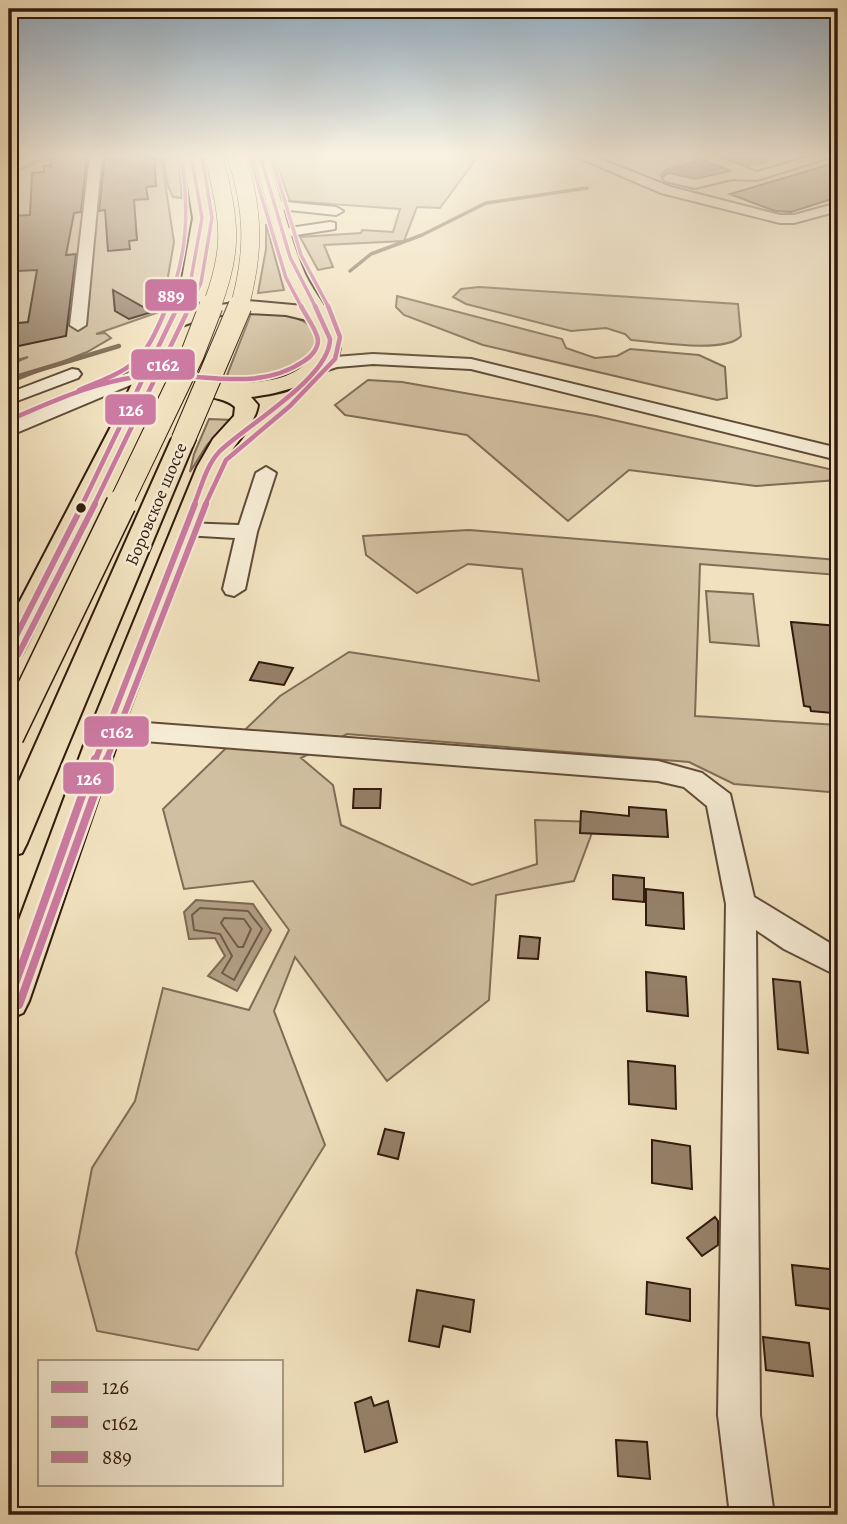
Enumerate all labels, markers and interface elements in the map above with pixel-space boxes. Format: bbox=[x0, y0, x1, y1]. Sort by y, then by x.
line badge: 889 bbox=[144, 278, 198, 312]
text: 889 bbox=[157, 283, 185, 309]
line badge: с162 bbox=[130, 348, 196, 381]
text: с162 bbox=[146, 352, 180, 378]
line badge: 126 bbox=[104, 393, 157, 426]
text: 126 bbox=[119, 397, 144, 423]
street label: Боровское шоссе bbox=[119, 439, 193, 569]
unlabelled marker bbox=[74, 501, 88, 515]
line badge: с162 bbox=[83, 715, 150, 748]
text: с162 bbox=[100, 719, 134, 745]
line badge: 126 bbox=[62, 761, 115, 795]
text: 126 bbox=[77, 766, 102, 792]
legend bbox=[38, 1360, 284, 1486]
text: 126 bbox=[102, 1373, 129, 1401]
text: с162 bbox=[102, 1409, 138, 1437]
text: 889 bbox=[102, 1443, 132, 1471]

